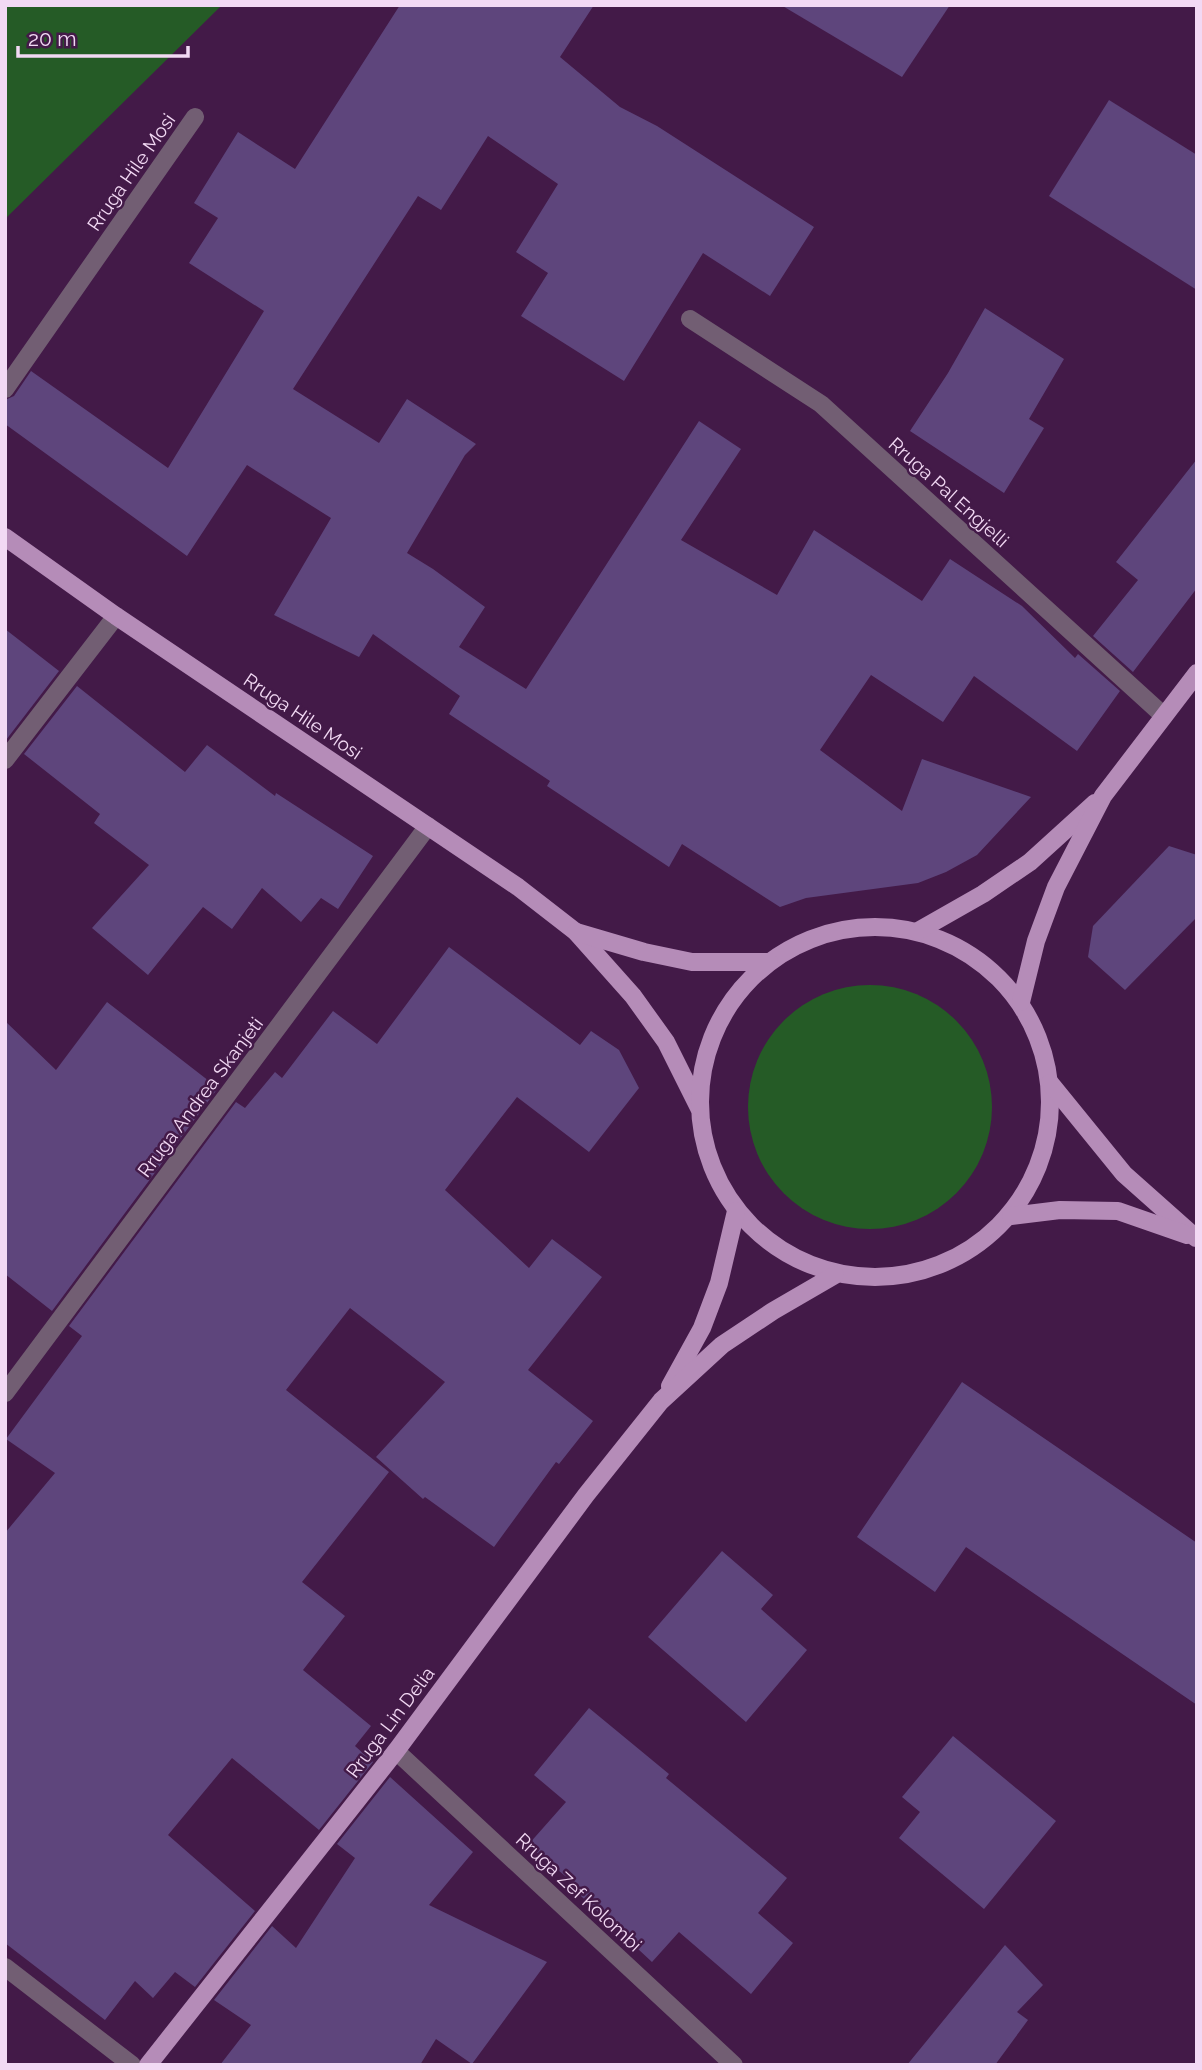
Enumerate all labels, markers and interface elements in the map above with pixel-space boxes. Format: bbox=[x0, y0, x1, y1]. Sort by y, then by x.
scale bar bbox=[18, 14, 187, 58]
text: 20 m bbox=[28, 26, 76, 51]
street label: Rruga Hile Mosi bbox=[83, 109, 179, 235]
street label: Rruga Pal Engjelli bbox=[885, 433, 1013, 551]
street label: Rruga Hile Mosi bbox=[240, 668, 366, 764]
street label: Rruga Andrea Skanjeti bbox=[133, 1013, 267, 1181]
street label: Rruga Lin Delia bbox=[341, 1662, 439, 1782]
street label: Rruga Zef Kolombi bbox=[512, 1828, 646, 1956]

